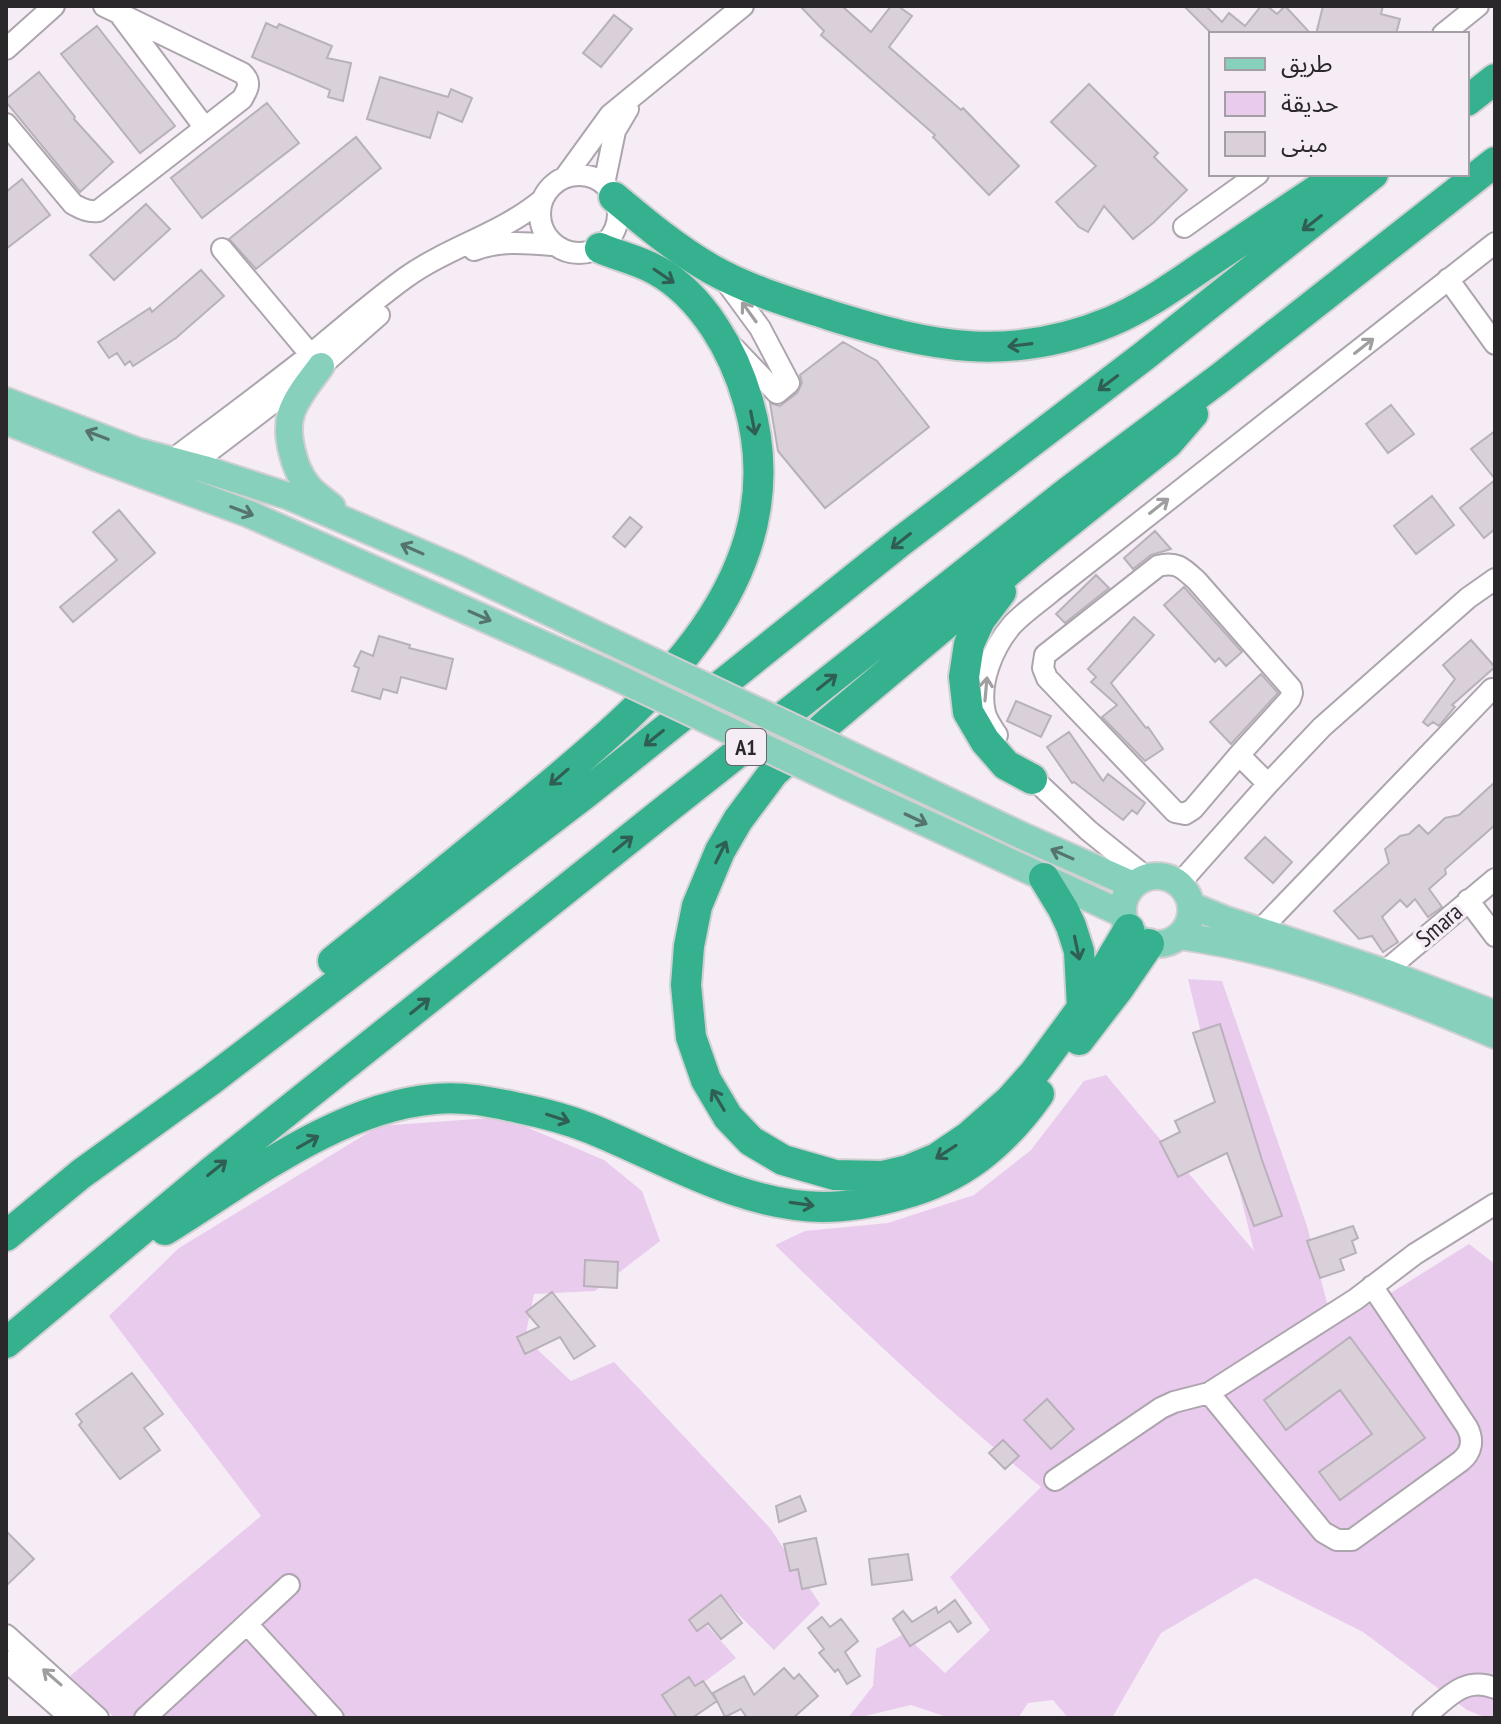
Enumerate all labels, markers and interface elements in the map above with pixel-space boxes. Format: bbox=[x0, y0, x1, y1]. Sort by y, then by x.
legend bbox=[1209, 32, 1469, 176]
text: طريق bbox=[1281, 48, 1333, 79]
text: حديقة bbox=[1281, 88, 1339, 119]
text: مبنى bbox=[1281, 128, 1328, 159]
one-way arrow bbox=[1302, 214, 1323, 231]
one-way arrow bbox=[652, 268, 674, 284]
one-way arrow bbox=[740, 302, 757, 324]
one-way arrow bbox=[1353, 337, 1374, 355]
one-way arrow bbox=[1008, 338, 1033, 353]
one-way arrow bbox=[1098, 375, 1119, 392]
one-way arrow bbox=[746, 409, 761, 435]
one-way arrow bbox=[85, 427, 110, 441]
one-way arrow bbox=[1148, 497, 1169, 515]
one-way arrow bbox=[229, 505, 254, 519]
one-way arrow bbox=[891, 533, 912, 550]
one-way arrow bbox=[400, 540, 425, 555]
one-way arrow bbox=[467, 609, 491, 624]
one-way arrow bbox=[816, 674, 837, 691]
one-way arrow bbox=[978, 676, 993, 703]
road number: A1 bbox=[726, 729, 766, 765]
one-way arrow bbox=[644, 730, 665, 747]
one-way arrow bbox=[549, 768, 569, 786]
one-way arrow bbox=[904, 812, 928, 827]
one-way arrow bbox=[612, 835, 633, 852]
one-way arrow bbox=[713, 840, 729, 864]
one-way arrow bbox=[1050, 845, 1074, 860]
street label: Smara bbox=[1409, 896, 1469, 954]
one-way arrow bbox=[1070, 935, 1085, 960]
one-way arrow bbox=[409, 997, 430, 1015]
one-way arrow bbox=[709, 1089, 725, 1112]
one-way arrow bbox=[545, 1111, 570, 1126]
one-way arrow bbox=[296, 1134, 319, 1150]
one-way arrow bbox=[935, 1143, 957, 1160]
one-way arrow bbox=[206, 1159, 227, 1177]
one-way arrow bbox=[788, 1197, 814, 1212]
one-way arrow bbox=[42, 1668, 62, 1686]

